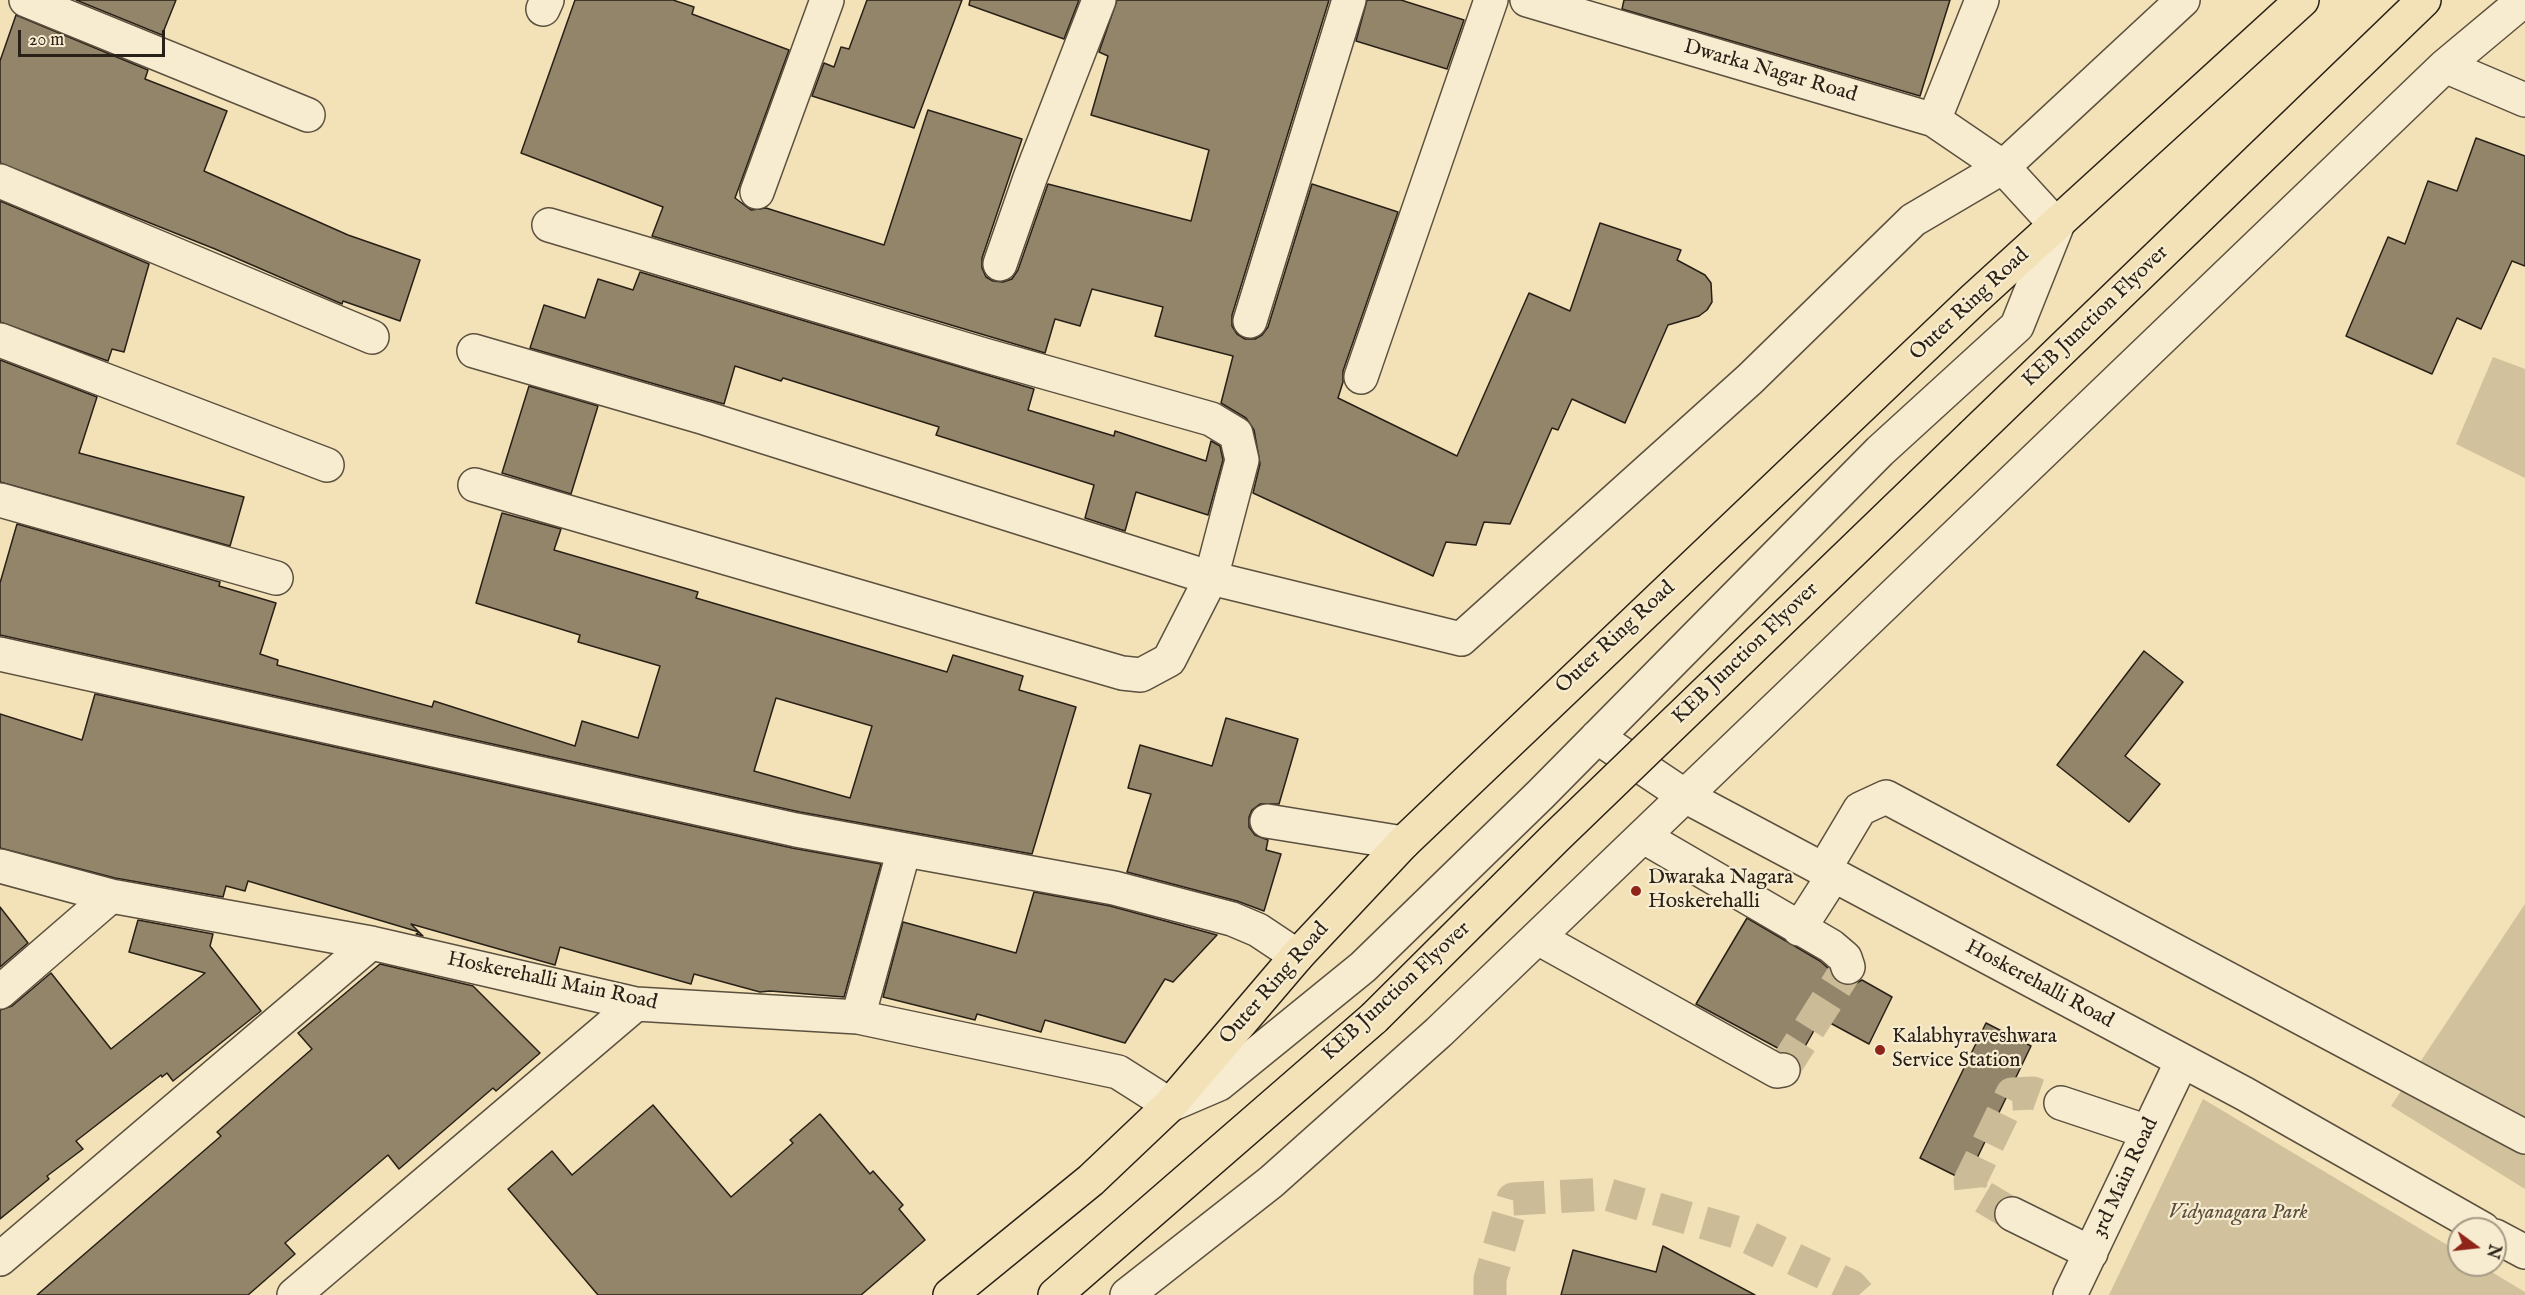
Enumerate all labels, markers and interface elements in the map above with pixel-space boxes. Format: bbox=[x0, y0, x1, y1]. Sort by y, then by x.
scale bar bbox=[21, 18, 168, 56]
text: 20 m bbox=[29, 29, 64, 52]
street label: Dwarka Nagar Road bbox=[1680, 35, 1860, 109]
street label: KEB Junction Flyover bbox=[2018, 241, 2174, 393]
street label: Outer Ring Road bbox=[1905, 243, 2035, 367]
street label: Outer Ring Road bbox=[1551, 576, 1681, 700]
street label: KEB Junction Flyover bbox=[1668, 578, 1824, 730]
place label: Dwaraka Nagara Hoskerehalli bbox=[1648, 866, 1793, 916]
marker: Dwaraka Nagara Hoskerehalli bbox=[1629, 884, 1643, 898]
street label: KEB Junction Flyover bbox=[1318, 917, 1476, 1067]
street label: Outer Ring Road bbox=[1215, 918, 1335, 1050]
street label: Hoskerehalli Road bbox=[1961, 935, 2117, 1035]
street label: Hoskerehalli Main Road bbox=[445, 947, 659, 1017]
place label: Kalabhyraveshwara Service Station bbox=[1892, 1025, 2057, 1075]
marker: Kalabhyraveshwara Service Station bbox=[1873, 1043, 1887, 1057]
street label: 3rd Main Road bbox=[2087, 1114, 2165, 1242]
park label: Vidyanagara Park bbox=[2168, 1201, 2308, 1227]
north arrow bbox=[2447, 1217, 2507, 1277]
text: N bbox=[2481, 1242, 2504, 1260]

